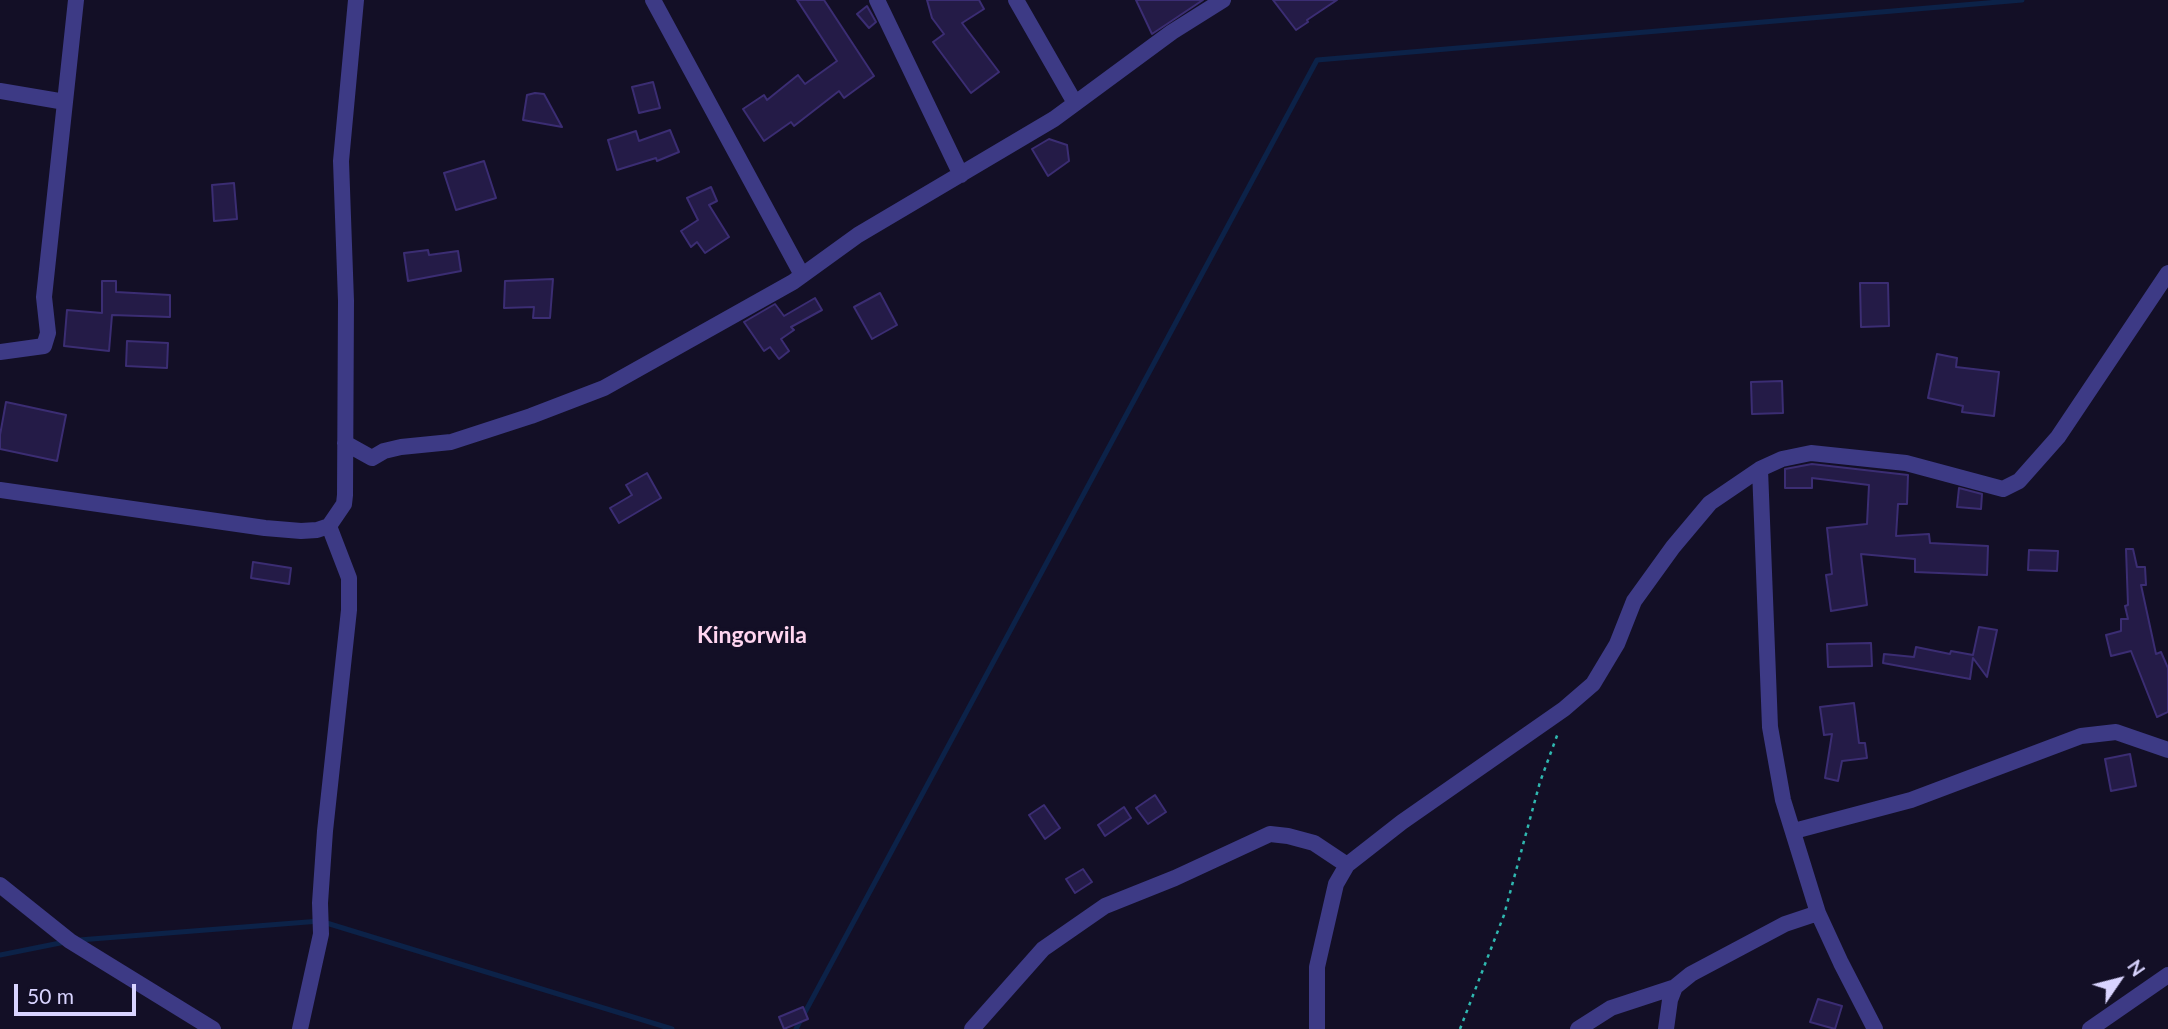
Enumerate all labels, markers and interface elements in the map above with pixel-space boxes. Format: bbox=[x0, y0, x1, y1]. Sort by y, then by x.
district label: Kingorwila bbox=[697, 622, 807, 650]
north arrow bbox=[2084, 945, 2154, 1015]
text: N bbox=[2123, 955, 2150, 980]
scale bar bbox=[18, 970, 140, 1014]
text: 50 m bbox=[27, 983, 74, 1008]

